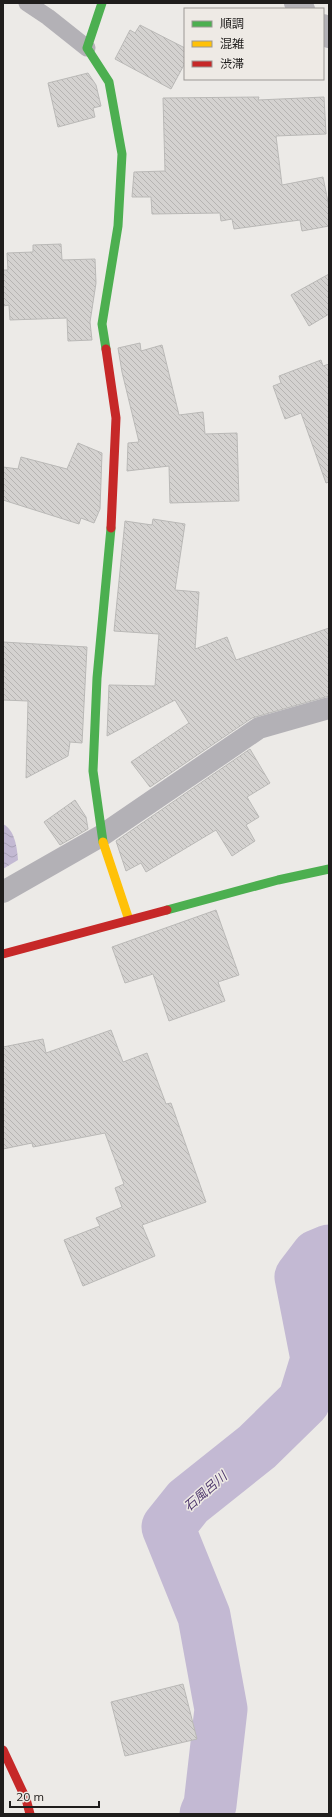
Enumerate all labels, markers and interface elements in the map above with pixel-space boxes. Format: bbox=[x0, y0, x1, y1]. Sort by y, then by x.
legend bbox=[184, 8, 324, 80]
text: 順調 bbox=[220, 16, 244, 31]
text: 混雑 bbox=[220, 36, 244, 51]
text: 渋滞 bbox=[220, 56, 244, 71]
water label: 石風呂川 bbox=[180, 1467, 231, 1514]
scale bar bbox=[10, 1783, 99, 1809]
text: 20 m bbox=[16, 1789, 44, 1804]

